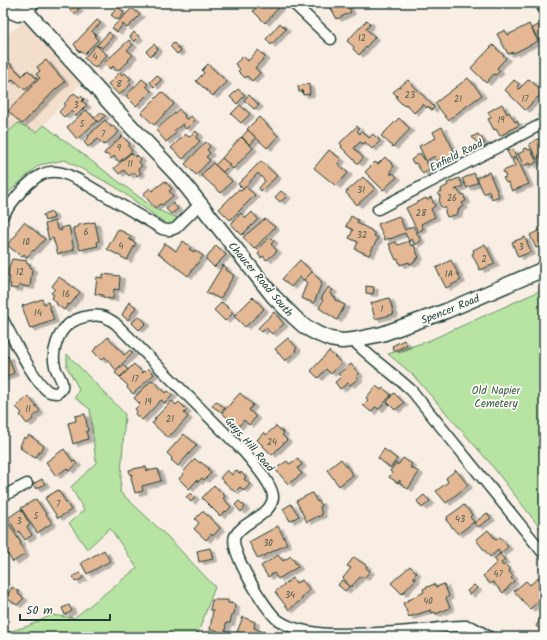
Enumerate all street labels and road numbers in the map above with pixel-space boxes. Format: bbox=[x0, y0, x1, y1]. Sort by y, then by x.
street label: Enfield Road bbox=[427, 135, 487, 177]
street label: Chaucer Road South bbox=[223, 238, 297, 321]
street label: Spencer Road bbox=[418, 290, 483, 330]
street label: Guys Hill Road bbox=[220, 413, 279, 477]

